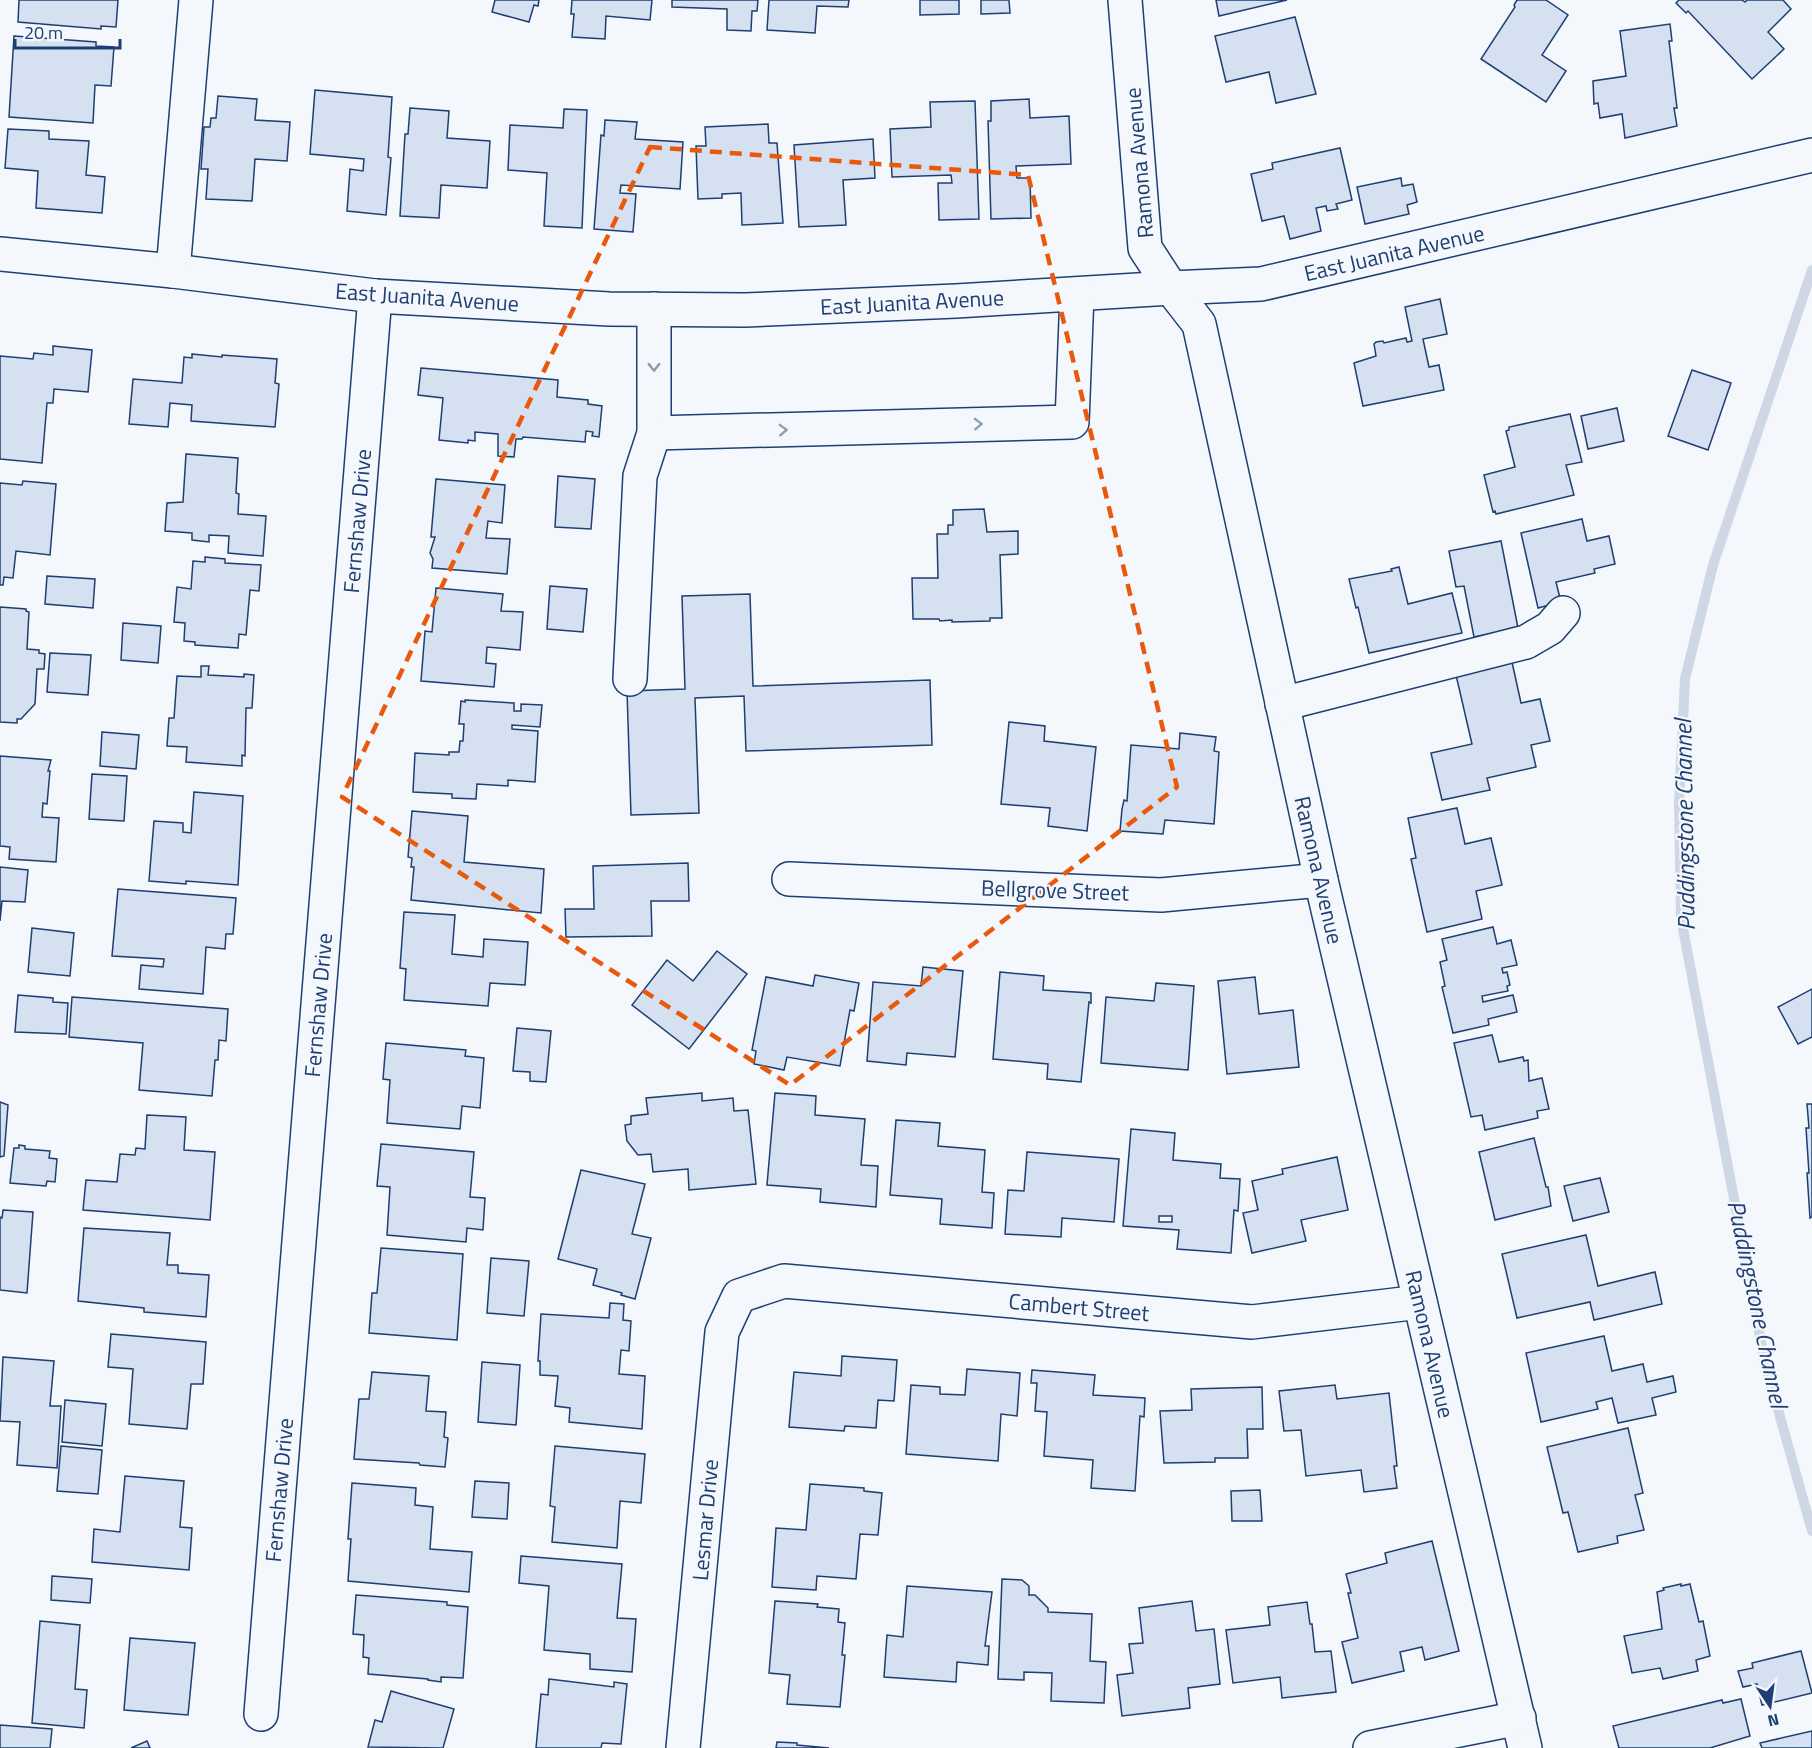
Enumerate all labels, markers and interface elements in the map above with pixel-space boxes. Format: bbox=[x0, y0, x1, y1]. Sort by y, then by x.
scale bar bbox=[15, 12, 120, 50]
text: 20 m bbox=[24, 19, 63, 46]
street label: Ramona Avenue bbox=[1115, 86, 1163, 240]
street label: East Juanita Avenue bbox=[1300, 216, 1488, 290]
street label: East Juanita Avenue bbox=[334, 274, 520, 320]
street label: East Juanita Avenue bbox=[819, 280, 1005, 324]
one-way arrow bbox=[648, 363, 660, 372]
one-way arrow bbox=[974, 418, 983, 431]
one-way arrow bbox=[779, 423, 788, 436]
street label: Fernshaw Drive bbox=[334, 448, 380, 594]
water label: Puddingstone Channel bbox=[1664, 716, 1704, 931]
street label: Ramona Avenue bbox=[1285, 793, 1353, 947]
street label: Bellgrove Street bbox=[980, 870, 1130, 910]
street label: Fernshaw Drive bbox=[295, 932, 341, 1078]
water label: Puddingstone Channel bbox=[1718, 1197, 1798, 1414]
street label: Ramona Avenue bbox=[1396, 1267, 1464, 1421]
street label: Cambert Street bbox=[1007, 1284, 1151, 1330]
street label: Fernshaw Drive bbox=[256, 1417, 302, 1563]
street label: Lesmar Drive bbox=[683, 1458, 727, 1582]
north arrow bbox=[1740, 1676, 1800, 1736]
text: N bbox=[1765, 1708, 1781, 1734]

